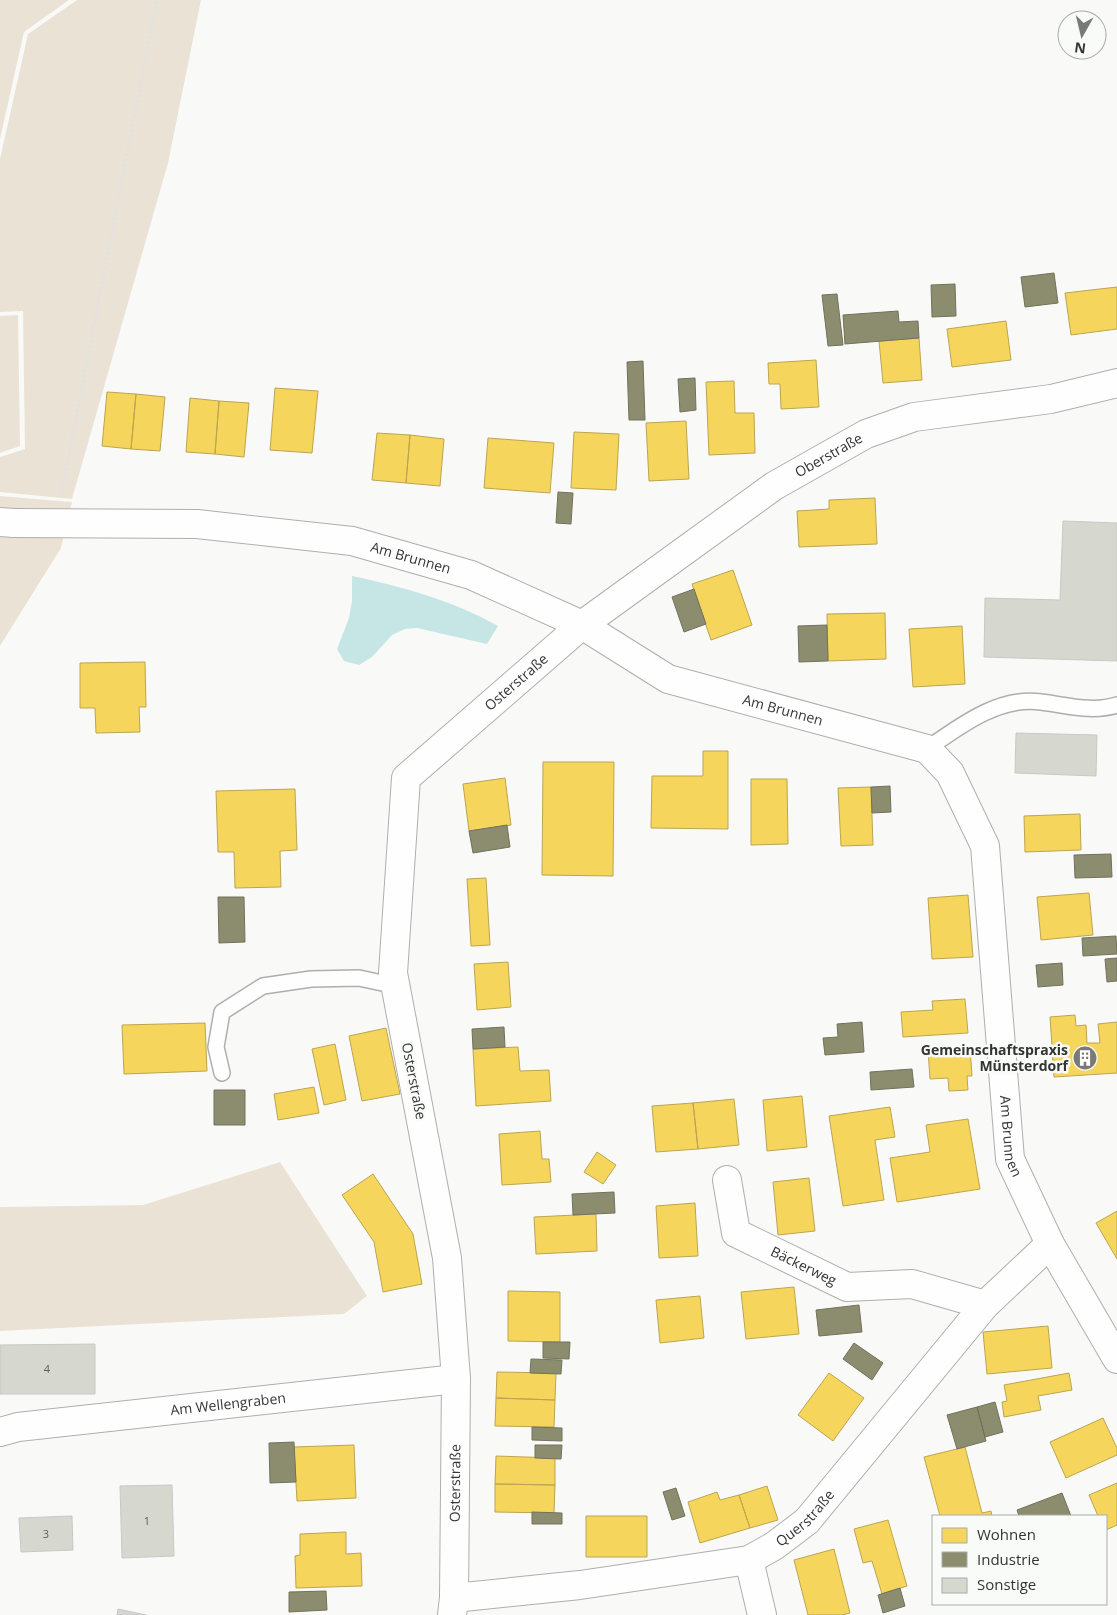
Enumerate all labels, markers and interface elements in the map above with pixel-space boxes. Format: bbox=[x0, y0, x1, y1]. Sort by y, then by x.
north arrow bbox=[1057, 10, 1107, 60]
text: N bbox=[1073, 38, 1087, 59]
street label: Oberstraße bbox=[791, 428, 866, 481]
street label: Am Brunnen bbox=[369, 537, 453, 578]
street label: Osterstraße bbox=[480, 649, 552, 715]
street label: Am Brunnen bbox=[741, 690, 825, 730]
place label: Gemeinschaftspraxis Münsterdorf bbox=[921, 1040, 1070, 1075]
street label: Osterstraße bbox=[398, 1041, 431, 1121]
building icon: Gemeinschaftspraxis Münsterdorf bbox=[1072, 1045, 1098, 1071]
street label: Am Brunnen bbox=[996, 1095, 1027, 1180]
street label: Bäckerweg bbox=[768, 1241, 840, 1290]
house number: 4 bbox=[44, 1361, 51, 1376]
street label: Am Wellengraben bbox=[169, 1388, 287, 1419]
street label: Osterstraße bbox=[445, 1444, 464, 1522]
street label: Querstraße bbox=[771, 1485, 838, 1551]
house number: 1 bbox=[144, 1513, 150, 1528]
legend bbox=[932, 1515, 1107, 1605]
text: Wohnen bbox=[977, 1524, 1036, 1544]
house number: 3 bbox=[43, 1526, 49, 1541]
text: Industrie bbox=[977, 1549, 1040, 1569]
text: Sonstige bbox=[977, 1574, 1036, 1594]

